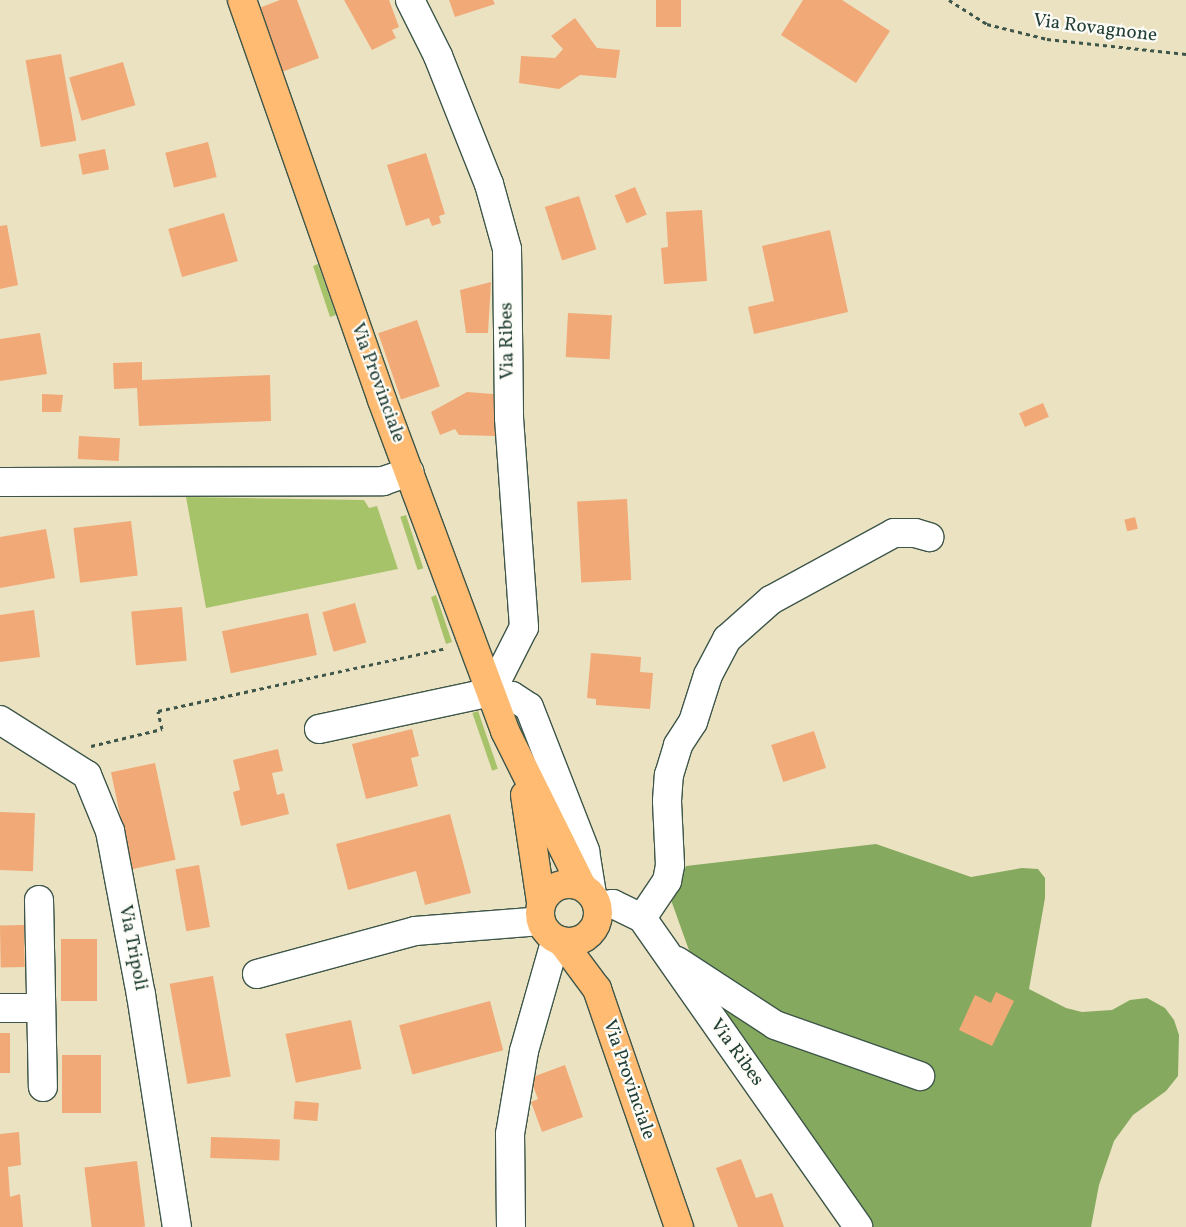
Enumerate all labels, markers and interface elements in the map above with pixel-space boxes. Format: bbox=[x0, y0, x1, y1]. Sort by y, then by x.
street label: Via Rovagnone bbox=[1032, 10, 1158, 48]
street label: Via Ribes bbox=[496, 302, 520, 380]
street label: Via Provinciale bbox=[345, 320, 409, 446]
street label: Via Tripoli bbox=[112, 903, 152, 993]
street label: Via Ribes bbox=[704, 1015, 768, 1091]
street label: Via Provinciale bbox=[597, 1017, 659, 1143]

